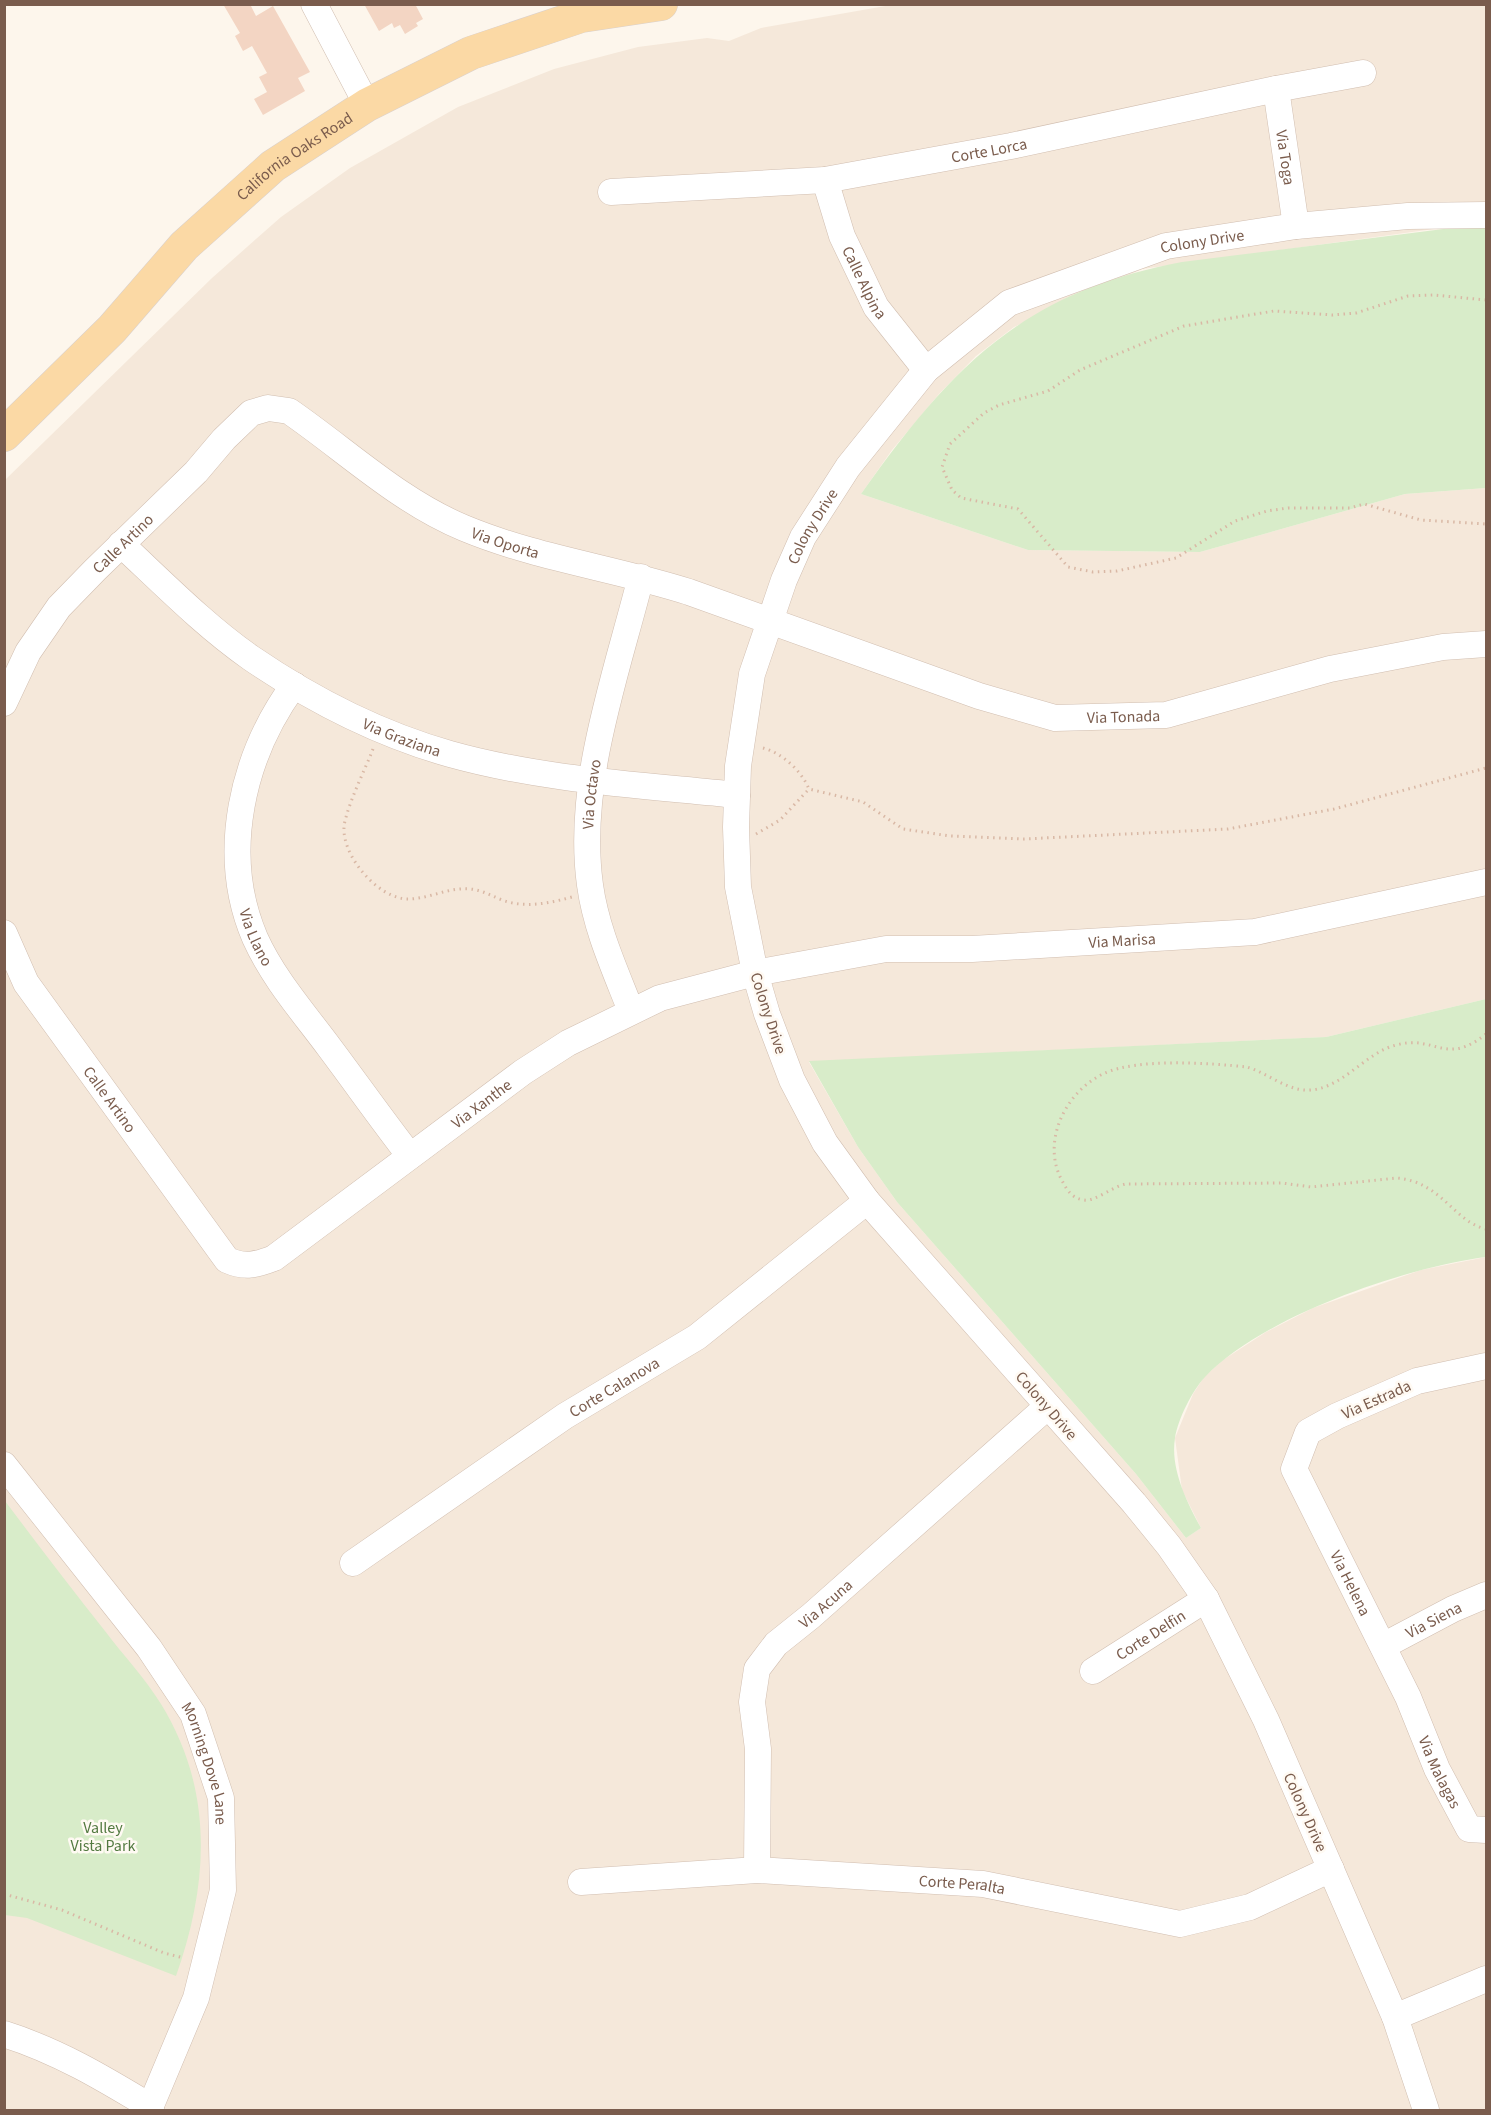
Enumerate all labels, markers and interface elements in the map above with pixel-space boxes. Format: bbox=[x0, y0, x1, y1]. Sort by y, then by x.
street label: California Oaks Road bbox=[232, 107, 357, 206]
street label: Via Toga bbox=[1270, 128, 1300, 187]
street label: Corte Lorca bbox=[949, 133, 1029, 169]
street label: Colony Drive bbox=[1157, 224, 1246, 259]
street label: Calle Alpina bbox=[836, 242, 891, 324]
street label: Colony Drive bbox=[782, 484, 844, 568]
street label: Calle Artino bbox=[88, 509, 159, 579]
street label: Via Oporta bbox=[468, 522, 542, 565]
street label: Via Tonada bbox=[1087, 705, 1161, 729]
street label: Via Graziana bbox=[359, 713, 444, 763]
street label: Via Octavo bbox=[577, 758, 607, 830]
street label: Via Llano bbox=[233, 906, 278, 971]
street label: Via Marisa bbox=[1088, 928, 1156, 954]
street label: Colony Drive bbox=[745, 970, 792, 1057]
street label: Calle Artino bbox=[78, 1062, 141, 1138]
street label: Via Xanthe bbox=[447, 1074, 517, 1134]
street label: Corte Calanova bbox=[565, 1352, 664, 1423]
street label: Colony Drive bbox=[1010, 1366, 1082, 1445]
street label: Via Estrada bbox=[1338, 1375, 1415, 1425]
street label: Via Helena bbox=[1324, 1547, 1376, 1620]
street label: Via Acuna bbox=[794, 1574, 858, 1634]
street label: Via Siena bbox=[1402, 1597, 1465, 1644]
street label: Corte Delfin bbox=[1112, 1605, 1190, 1666]
street label: Morning Dove Lane bbox=[176, 1698, 232, 1825]
street label: Via Malagas bbox=[1413, 1733, 1466, 1813]
street label: Colony Drive bbox=[1278, 1769, 1332, 1856]
park label: Valley Vista Park bbox=[71, 1817, 135, 1857]
street label: Corte Peralta bbox=[918, 1870, 1007, 1900]

